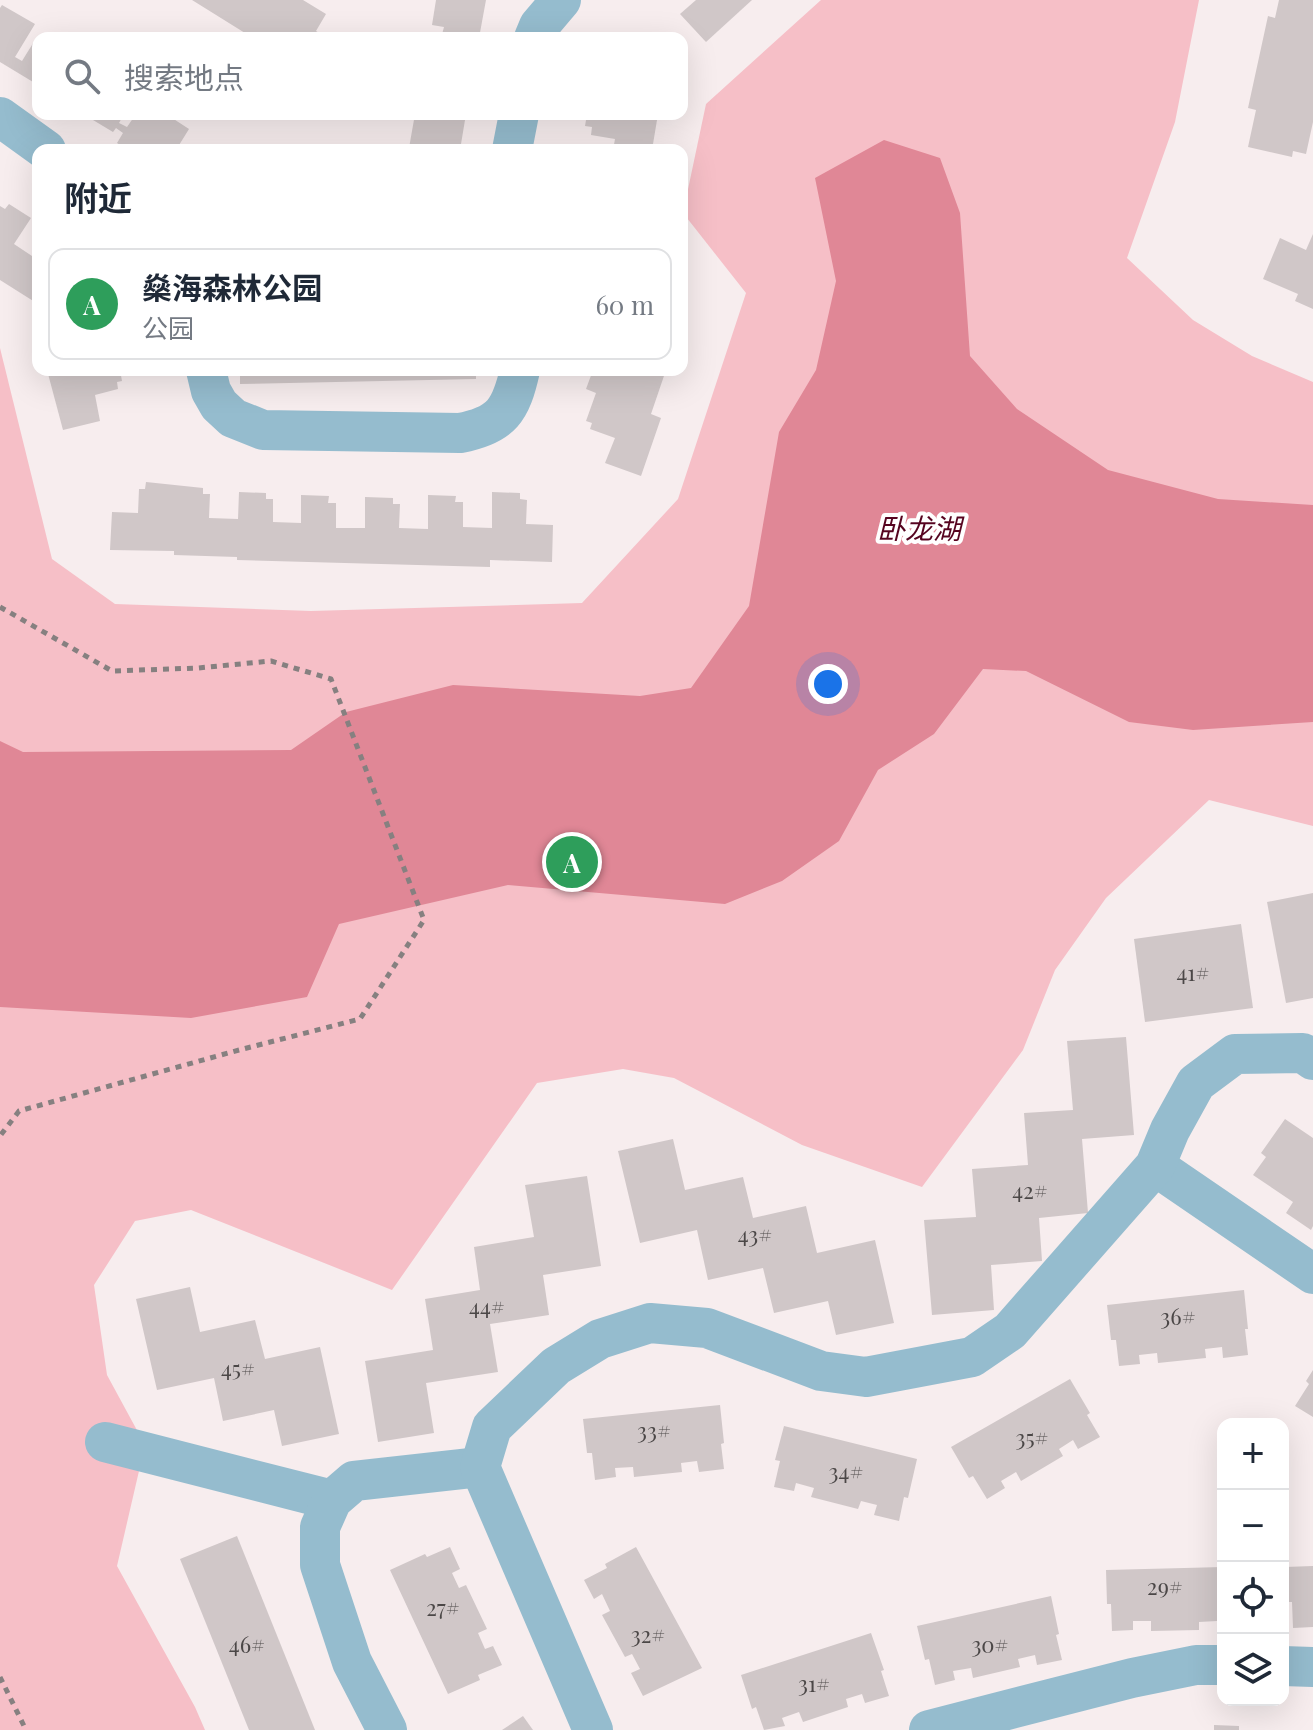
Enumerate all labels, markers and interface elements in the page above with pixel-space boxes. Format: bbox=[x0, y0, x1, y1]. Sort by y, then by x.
search box bbox=[32, 32, 688, 120]
icon: search bbox=[60, 54, 104, 98]
text: 搜索地点 bbox=[124, 57, 244, 97]
text: 附近 bbox=[64, 174, 132, 220]
text: 燊海森林公园 bbox=[142, 267, 322, 307]
text: A bbox=[83, 287, 101, 322]
text: 60 m bbox=[595, 287, 654, 322]
text: 公园 bbox=[142, 310, 194, 345]
water label: 卧龙湖 bbox=[877, 509, 965, 546]
your location bbox=[808, 664, 848, 704]
pin: A bbox=[546, 832, 598, 892]
house number: 41# bbox=[1176, 957, 1210, 987]
house number: 42# bbox=[1012, 1175, 1048, 1205]
house number: 43# bbox=[738, 1219, 772, 1249]
house number: 44# bbox=[469, 1291, 505, 1321]
house number: 36# bbox=[1160, 1301, 1196, 1331]
house number: 45# bbox=[221, 1353, 255, 1383]
house number: 33# bbox=[637, 1415, 671, 1445]
map controls bbox=[1217, 1418, 1289, 1706]
button: + bbox=[1217, 1418, 1289, 1490]
house number: 35# bbox=[1015, 1422, 1049, 1452]
house number: 34# bbox=[829, 1456, 863, 1486]
button: − bbox=[1217, 1490, 1289, 1562]
button: locate bbox=[1217, 1562, 1289, 1634]
house number: 29# bbox=[1147, 1571, 1183, 1601]
house number: 27# bbox=[426, 1592, 460, 1622]
house number: 32# bbox=[631, 1619, 665, 1649]
house number: 46# bbox=[229, 1629, 265, 1659]
house number: 30# bbox=[971, 1629, 1009, 1659]
button: layers bbox=[1217, 1634, 1289, 1706]
house number: 31# bbox=[798, 1668, 830, 1698]

